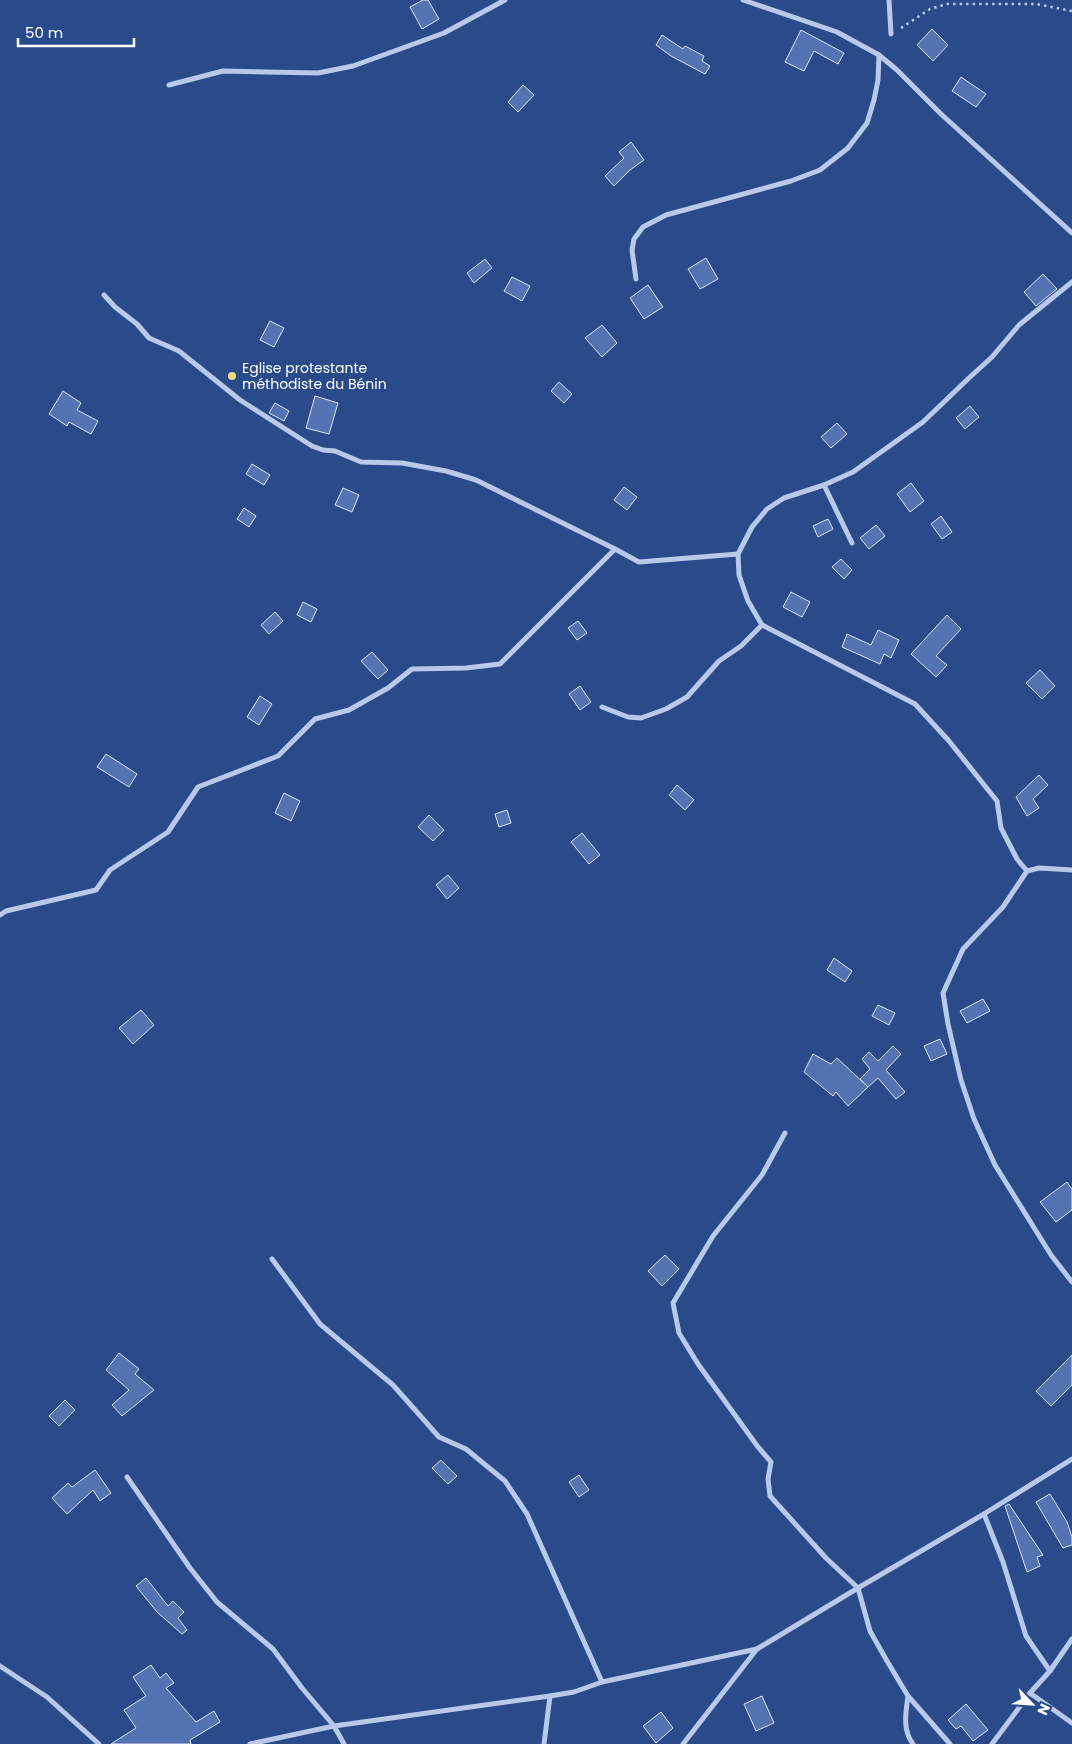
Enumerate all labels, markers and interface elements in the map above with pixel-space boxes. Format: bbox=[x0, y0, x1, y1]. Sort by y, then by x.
scale bar bbox=[18, 15, 134, 47]
text: 50 m bbox=[25, 22, 63, 43]
place label: Eglise protestante méthodiste du Bénin bbox=[242, 358, 387, 394]
marker: Eglise protestante méthodiste du Bénin bbox=[226, 370, 238, 382]
north arrow bbox=[1007, 1679, 1057, 1729]
text: N bbox=[1032, 1700, 1055, 1718]

